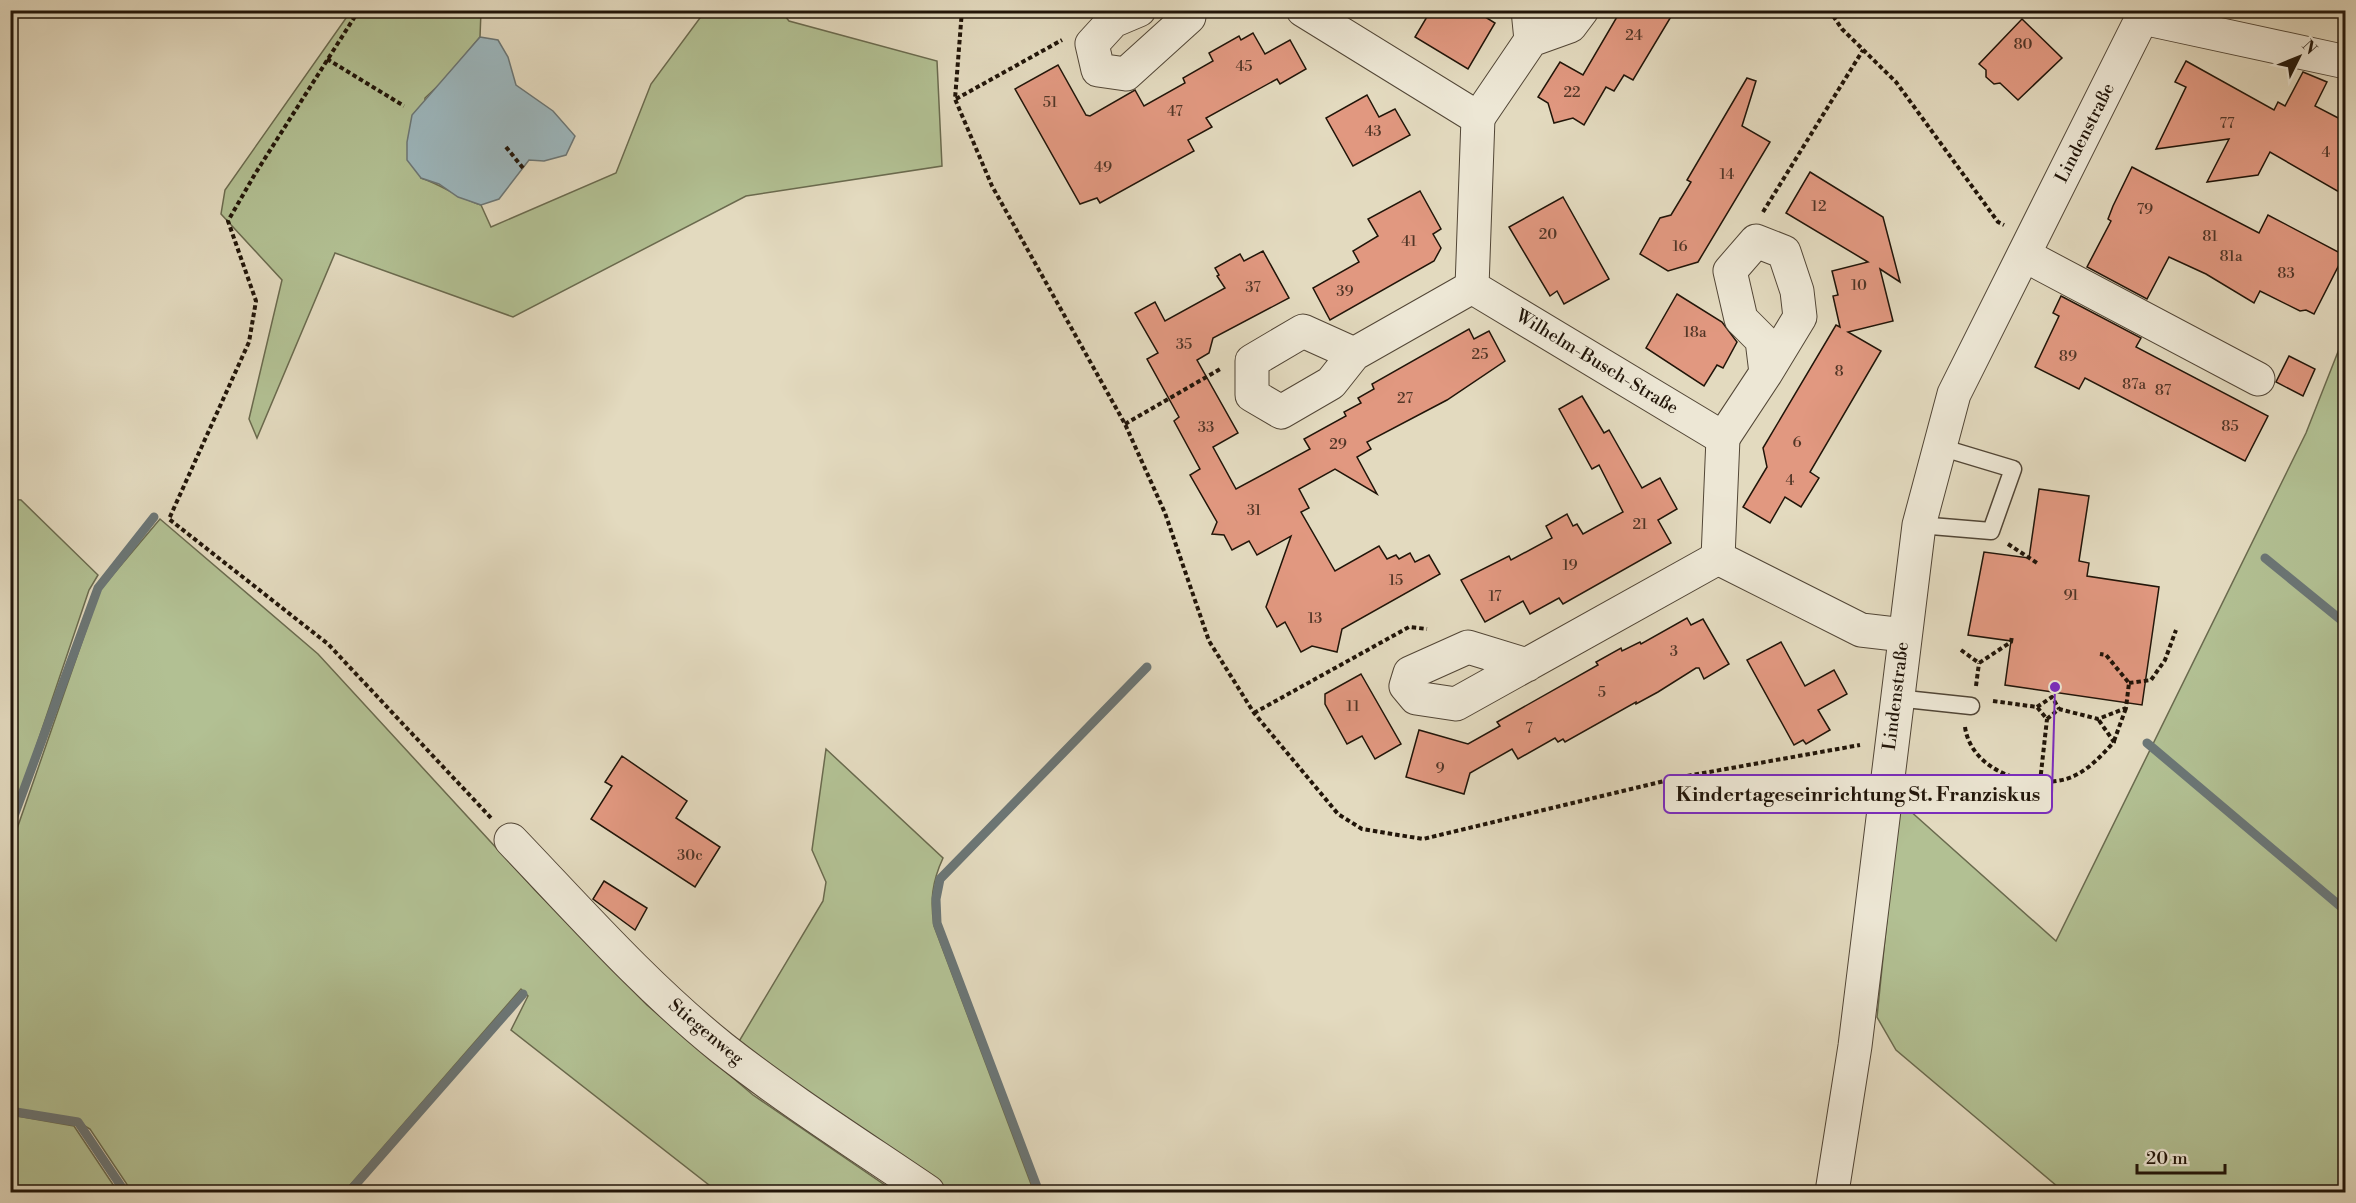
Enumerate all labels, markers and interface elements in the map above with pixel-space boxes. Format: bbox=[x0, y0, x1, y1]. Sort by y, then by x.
house number: 24 bbox=[1625, 26, 1643, 45]
north arrow bbox=[2269, 27, 2329, 87]
house number: 80 bbox=[2013, 35, 2033, 54]
text: N bbox=[2298, 36, 2321, 59]
house number: 45 bbox=[1235, 57, 1253, 76]
street label: Lindenstraße bbox=[2050, 79, 2120, 187]
house number: 22 bbox=[1563, 83, 1581, 102]
house number: 51 bbox=[1043, 93, 1058, 112]
house number: 47 bbox=[1167, 102, 1183, 121]
house number: 77 bbox=[2219, 114, 2235, 133]
house number: 43 bbox=[1364, 122, 1382, 141]
house number: 4 bbox=[2322, 143, 2331, 162]
house number: 49 bbox=[1094, 158, 1112, 177]
house number: 14 bbox=[1720, 165, 1734, 184]
house number: 12 bbox=[1811, 197, 1827, 216]
house number: 79 bbox=[2137, 200, 2153, 219]
house number: 20 bbox=[1539, 225, 1557, 244]
house number: 81 bbox=[2202, 227, 2218, 246]
house number: 41 bbox=[1401, 232, 1417, 251]
house number: 16 bbox=[1672, 237, 1688, 256]
house number: 81a bbox=[2220, 247, 2243, 266]
house number: 83 bbox=[2277, 264, 2295, 283]
house number: 10 bbox=[1851, 276, 1867, 295]
house number: 37 bbox=[1245, 278, 1261, 297]
house number: 39 bbox=[1336, 282, 1354, 301]
street label: Wilhelm-Busch-Straße bbox=[1511, 304, 1683, 420]
house number: 18a bbox=[1684, 323, 1707, 342]
house number: 35 bbox=[1176, 335, 1192, 354]
house number: 25 bbox=[1472, 345, 1488, 364]
house number: 89 bbox=[2059, 347, 2077, 366]
house number: 8 bbox=[1834, 362, 1844, 381]
house number: 87a bbox=[2122, 375, 2146, 394]
house number: 87 bbox=[2155, 381, 2172, 400]
house number: 27 bbox=[1397, 389, 1413, 408]
house number: 85 bbox=[2221, 417, 2239, 436]
house number: 33 bbox=[1198, 418, 1214, 437]
house number: 6 bbox=[1792, 433, 1802, 452]
house number: 29 bbox=[1329, 435, 1347, 454]
house number: 4 bbox=[1786, 471, 1795, 490]
house number: 31 bbox=[1247, 501, 1262, 520]
house number: 21 bbox=[1632, 515, 1648, 534]
house number: 19 bbox=[1562, 556, 1578, 575]
house number: 15 bbox=[1389, 571, 1403, 590]
house number: 91 bbox=[2063, 586, 2079, 605]
house number: 17 bbox=[1488, 587, 1502, 606]
house number: 13 bbox=[1308, 609, 1322, 628]
street label: Lindenstraße bbox=[1878, 640, 1914, 752]
house number: 3 bbox=[1670, 642, 1678, 661]
house number: 5 bbox=[1598, 683, 1606, 702]
house number: 11 bbox=[1346, 697, 1360, 716]
house number: 7 bbox=[1525, 719, 1533, 738]
house number: 9 bbox=[1435, 759, 1445, 778]
callout: Kindertageseinrichtung St. Franziskus bbox=[1664, 775, 2052, 813]
text: Kindertageseinrichtung St. Franziskus bbox=[1676, 783, 2040, 808]
house number: 30c bbox=[677, 846, 703, 865]
street label: Stiegenweg bbox=[664, 994, 749, 1071]
scale bar bbox=[2137, 1137, 2226, 1175]
text: 20 m bbox=[2146, 1147, 2188, 1170]

